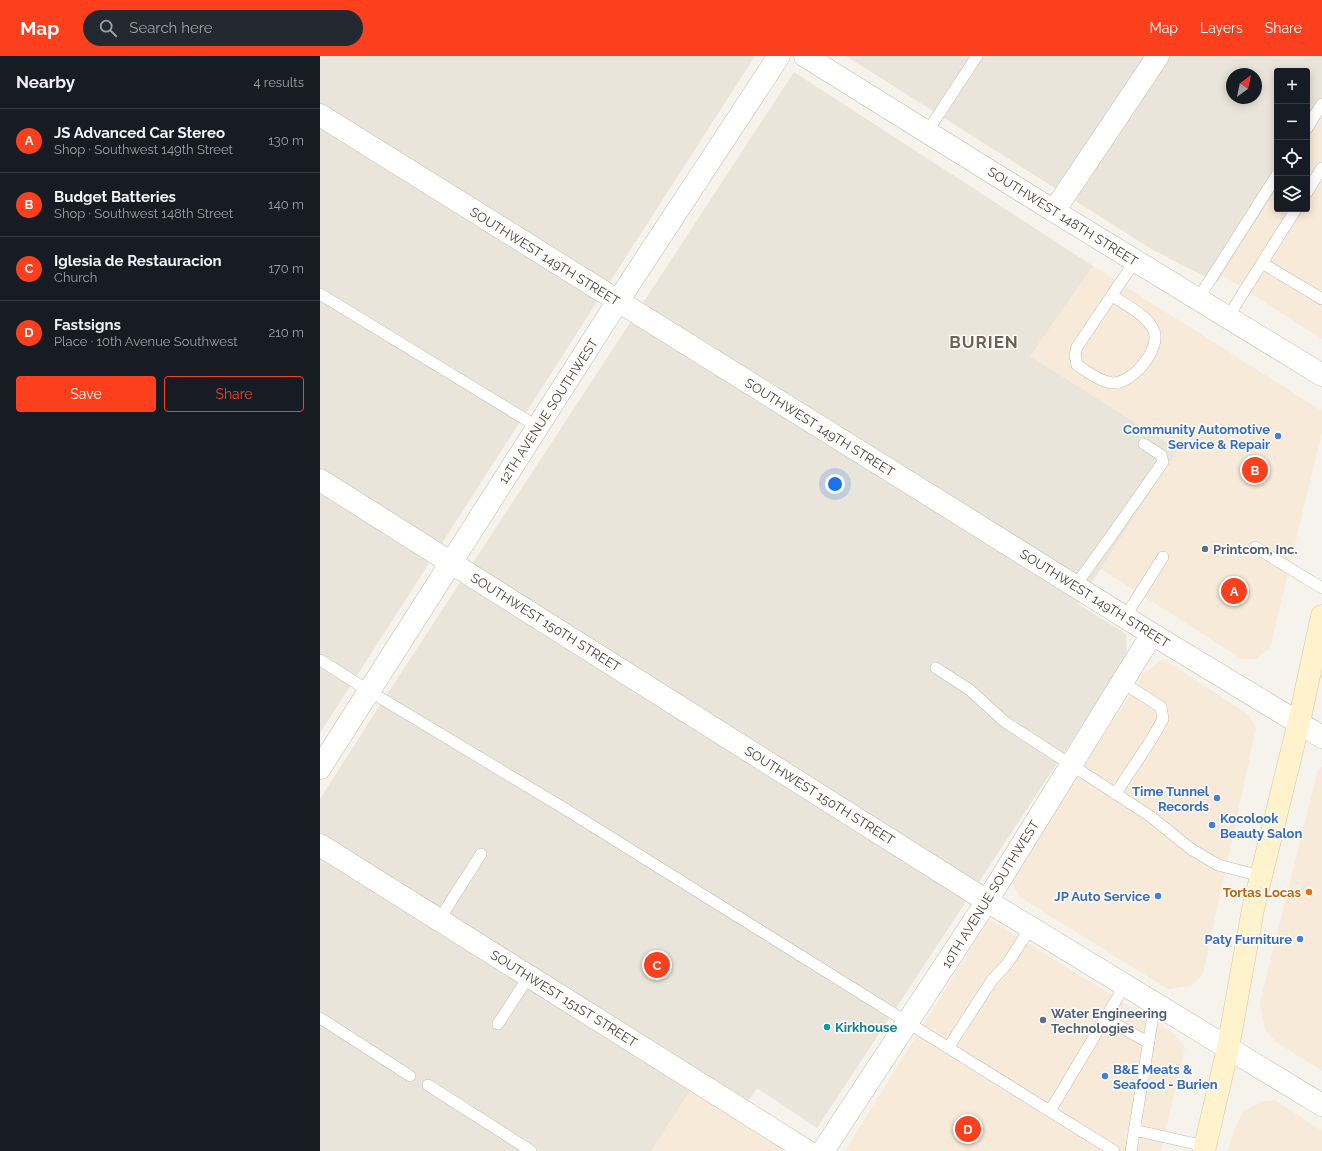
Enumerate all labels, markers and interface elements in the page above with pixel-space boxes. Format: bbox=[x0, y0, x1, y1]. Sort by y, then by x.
search box bbox=[83, 10, 363, 46]
text: Map bbox=[20, 17, 59, 39]
icon: search bbox=[97, 17, 119, 39]
text: Search here bbox=[129, 19, 213, 37]
text: Map bbox=[1150, 20, 1178, 36]
text: Layers bbox=[1200, 20, 1243, 36]
text: Share bbox=[1265, 20, 1302, 36]
north arrow bbox=[1226, 68, 1262, 104]
map controls bbox=[1274, 68, 1310, 212]
button: + bbox=[1274, 68, 1310, 104]
text: Nearby bbox=[16, 72, 75, 92]
text: 4 results bbox=[253, 75, 304, 90]
button: − bbox=[1274, 104, 1310, 140]
text: JS Advanced Car Stereo bbox=[54, 124, 225, 142]
text: A bbox=[25, 133, 33, 148]
text: 130 m bbox=[268, 133, 304, 148]
button: locate bbox=[1274, 140, 1310, 176]
text: Shop · Southwest 149th Street bbox=[54, 142, 233, 157]
street label: SOUTHWEST 148TH STREET bbox=[985, 164, 1141, 269]
button: layers bbox=[1274, 176, 1310, 212]
text: Budget Batteries bbox=[54, 188, 176, 206]
text: B bbox=[25, 197, 33, 212]
text: 140 m bbox=[268, 197, 304, 212]
street label: SOUTHWEST 149TH STREET bbox=[467, 204, 622, 309]
text: Shop · Southwest 148th Street bbox=[54, 206, 233, 221]
text: Iglesia de Restauracion bbox=[54, 252, 222, 270]
text: C bbox=[25, 261, 33, 276]
text: 170 m bbox=[268, 261, 304, 276]
text: Church bbox=[54, 270, 97, 285]
text: Fastsigns bbox=[54, 316, 121, 334]
text: D bbox=[24, 325, 34, 340]
text: 210 m bbox=[268, 325, 304, 340]
district label: BURIEN bbox=[949, 332, 1019, 352]
text: Place · 10th Avenue Southwest bbox=[54, 334, 238, 349]
street label: 12TH AVENUE SOUTHWEST bbox=[496, 336, 601, 487]
street label: SOUTHWEST 149TH STREET bbox=[742, 375, 897, 480]
button: Save bbox=[16, 376, 156, 412]
button: Share bbox=[164, 376, 304, 412]
place label: Community Automotive Service & Repair bbox=[1123, 422, 1270, 452]
marker: Community Automotive Service & Repair bbox=[1273, 431, 1283, 441]
pin: B bbox=[1242, 455, 1268, 485]
your location bbox=[825, 474, 845, 494]
place label: Printcom, Inc. bbox=[1213, 542, 1297, 557]
marker: Printcom, Inc. bbox=[1200, 544, 1210, 554]
street label: SOUTHWEST 149TH STREET bbox=[1017, 546, 1172, 651]
street label: SOUTHWEST 150TH STREET bbox=[468, 570, 623, 675]
pin: A bbox=[1221, 576, 1247, 606]
street label: SOUTHWEST 150TH STREET bbox=[742, 743, 897, 848]
place label: Time Tunnel Records bbox=[1132, 784, 1210, 814]
marker: Time Tunnel Records bbox=[1212, 793, 1222, 803]
place label: Kocolook Beauty Salon bbox=[1220, 811, 1302, 841]
street label: 10TH AVENUE SOUTHWEST bbox=[939, 818, 1042, 971]
marker: Kocolook Beauty Salon bbox=[1207, 820, 1217, 830]
place label: Tortas Locas bbox=[1223, 885, 1302, 900]
marker: Tortas Locas bbox=[1304, 887, 1314, 897]
place label: JP Auto Service bbox=[1054, 889, 1150, 904]
marker: JP Auto Service bbox=[1153, 891, 1163, 901]
place label: Paty Furniture bbox=[1205, 932, 1292, 947]
marker: Paty Furniture bbox=[1295, 934, 1305, 944]
street label: SOUTHWEST 151ST STREET bbox=[488, 947, 640, 1050]
pin: C bbox=[644, 950, 670, 980]
place label: Water Engineering Technologies bbox=[1051, 1006, 1167, 1036]
marker: Water Engineering Technologies bbox=[1038, 1015, 1048, 1025]
place label: Kirkhouse bbox=[835, 1020, 897, 1035]
marker: Kirkhouse bbox=[822, 1022, 832, 1032]
place label: B&E Meats & Seafood - Burien bbox=[1113, 1062, 1218, 1092]
marker: B&E Meats & Seafood - Burien bbox=[1100, 1071, 1110, 1081]
pin: D bbox=[955, 1114, 981, 1144]

